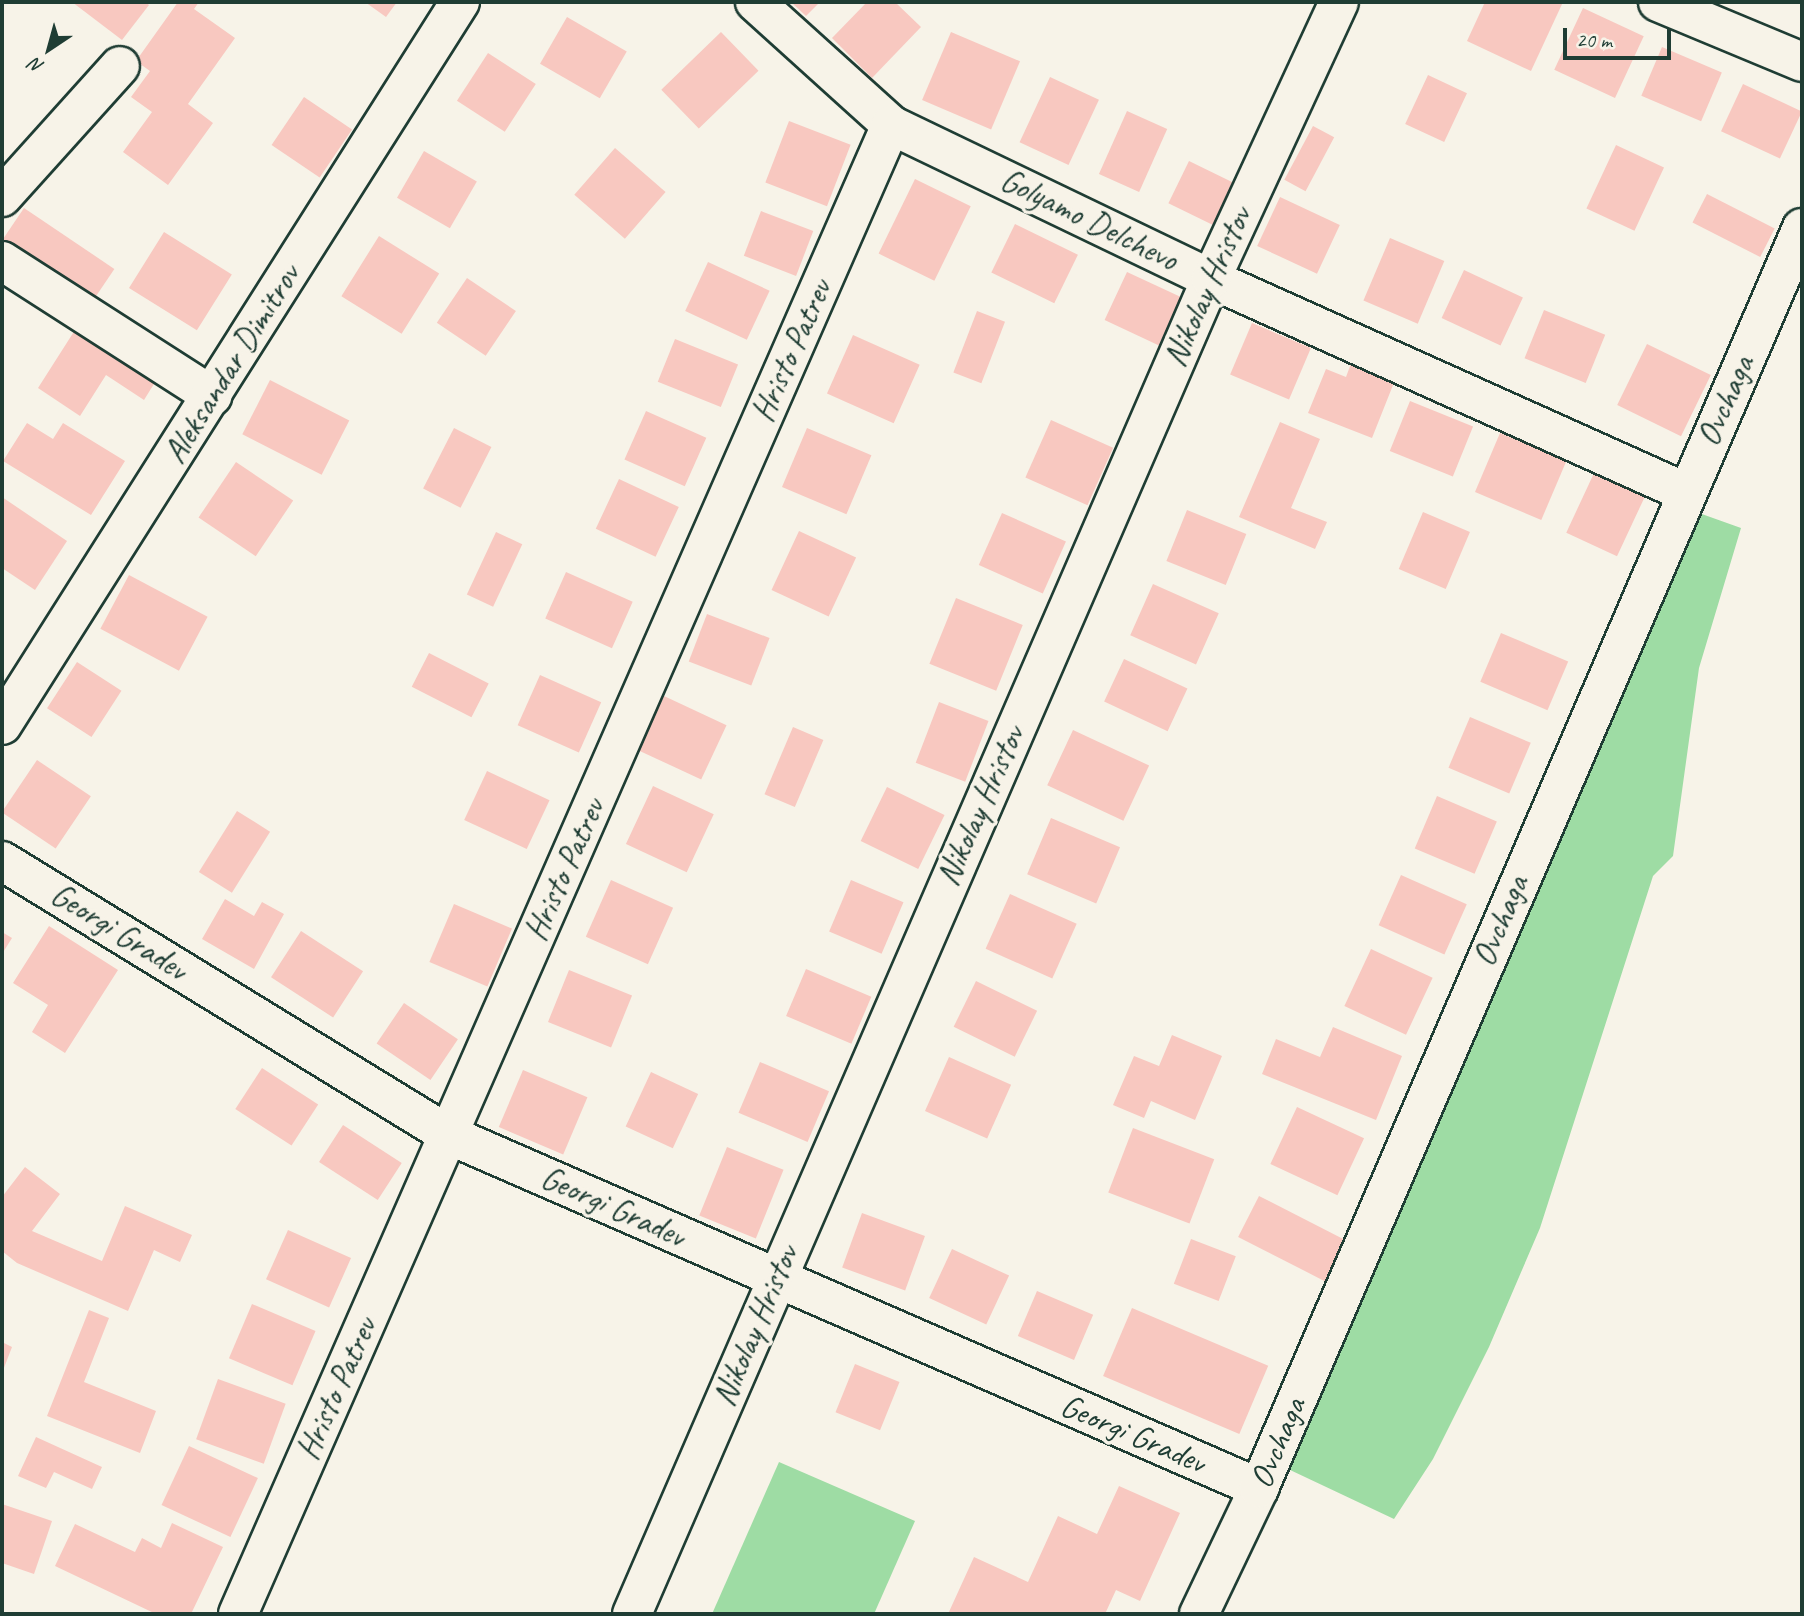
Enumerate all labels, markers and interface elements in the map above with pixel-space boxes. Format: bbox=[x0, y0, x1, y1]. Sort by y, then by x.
north arrow bbox=[14, 14, 84, 84]
scale bar bbox=[1566, 14, 1674, 58]
text: 20 m bbox=[1576, 27, 1612, 53]
text: N bbox=[25, 53, 48, 79]
street label: Golyamo Delchevo bbox=[994, 160, 1184, 280]
street label: Nikolay Hristov bbox=[1155, 201, 1261, 373]
street label: Aleksandar Dimitrov bbox=[155, 258, 309, 470]
street label: Hristo Patrev bbox=[743, 274, 841, 428]
street label: Ovchaga bbox=[1689, 350, 1763, 452]
street label: Nikolay Hristov bbox=[928, 720, 1034, 892]
street label: Hristo Patrev bbox=[516, 793, 614, 947]
street label: Ovchaga bbox=[1464, 870, 1538, 972]
street label: Georgi Gradev bbox=[44, 875, 194, 989]
street label: Georgi Gradev bbox=[535, 1158, 691, 1256]
street label: Nikolay Hristov bbox=[705, 1240, 807, 1412]
street label: Hristo Patrev bbox=[288, 1312, 386, 1466]
street label: Georgi Gradev bbox=[1055, 1386, 1211, 1482]
street label: Ovchaga bbox=[1241, 1392, 1315, 1494]

